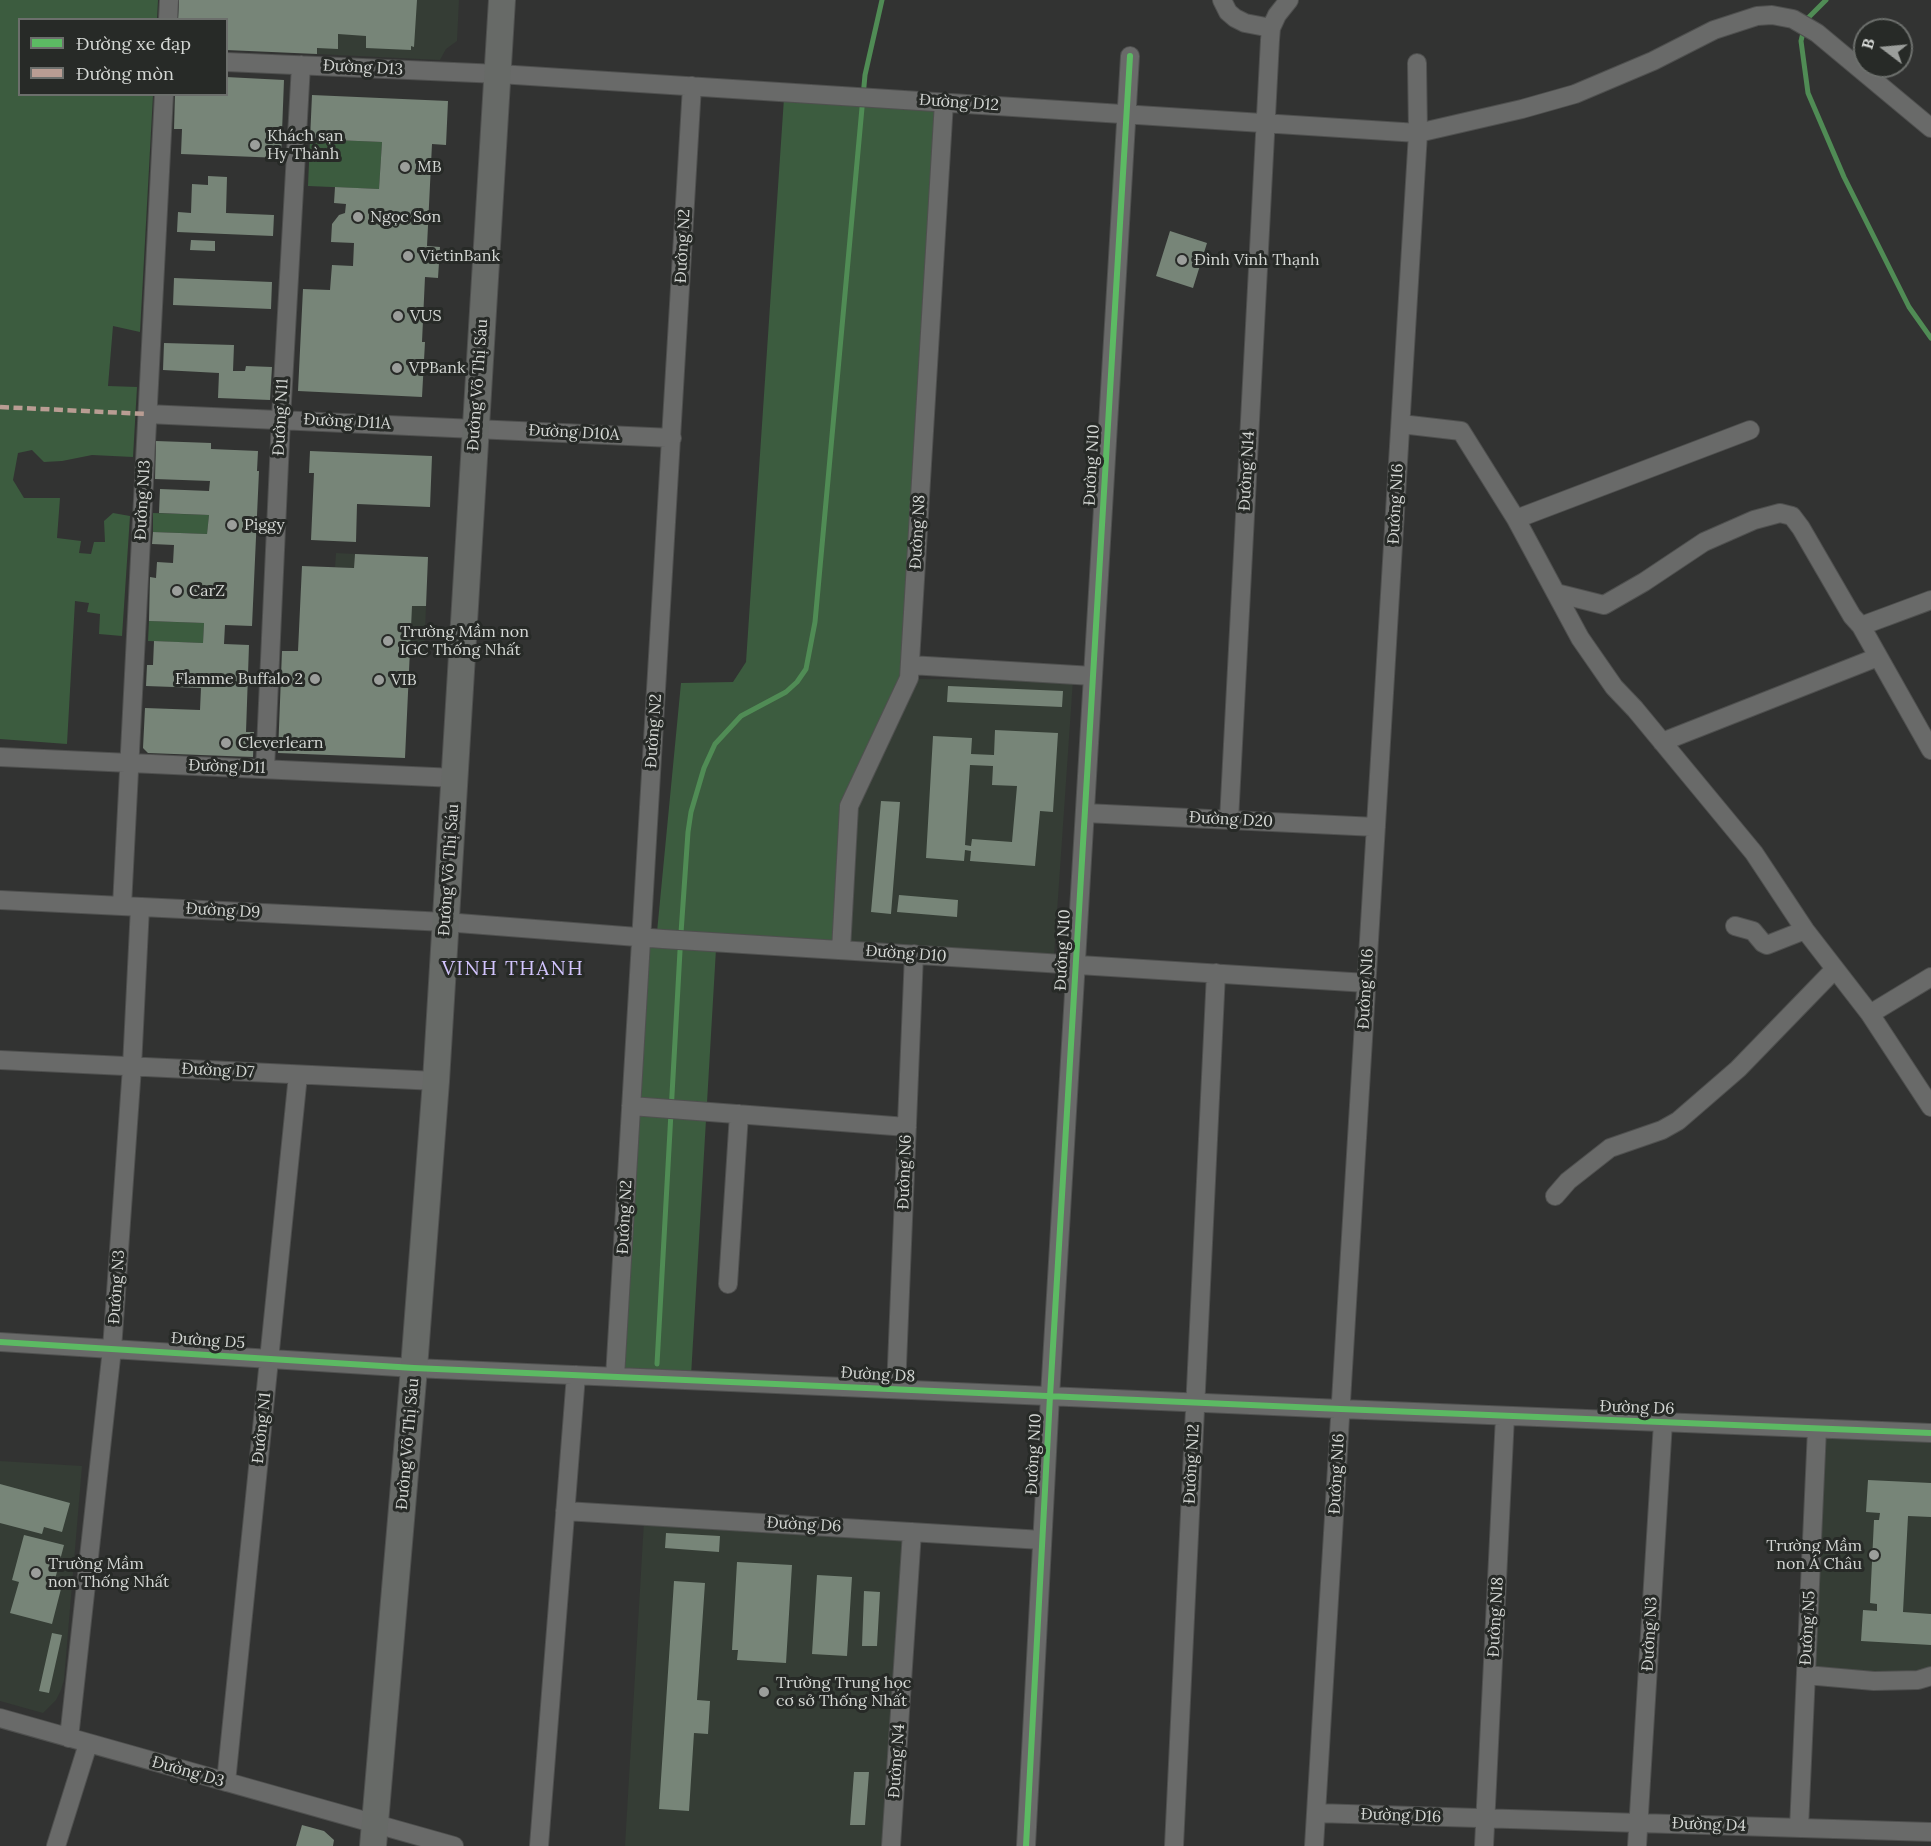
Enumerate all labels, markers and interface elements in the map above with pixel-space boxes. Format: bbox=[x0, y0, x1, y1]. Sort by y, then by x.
legend bbox=[18, 18, 228, 96]
north arrow bbox=[1853, 18, 1913, 78]
text: Đường xe đạp bbox=[76, 32, 191, 55]
text: B bbox=[1857, 36, 1879, 51]
street label: Đường D13 bbox=[322, 56, 404, 80]
text: Đường mòn bbox=[76, 62, 174, 85]
street label: Đường D12 bbox=[918, 91, 1000, 115]
place label: Khách sạn Hy Thành bbox=[267, 126, 343, 164]
marker: Khách sạn Hy Thành bbox=[248, 138, 262, 152]
place label: MB bbox=[417, 157, 442, 177]
marker: MB bbox=[398, 160, 412, 174]
place label: Ngọc Sơn bbox=[370, 207, 441, 227]
street label: Đường N2 bbox=[671, 208, 695, 284]
marker: Ngọc Sơn bbox=[351, 210, 365, 224]
place label: VietinBank bbox=[420, 246, 500, 266]
marker: VietinBank bbox=[401, 249, 415, 263]
place label: Đình Vinh Thạnh bbox=[1194, 250, 1320, 270]
marker: Đình Vinh Thạnh bbox=[1175, 253, 1189, 267]
place label: VUS bbox=[410, 306, 442, 326]
marker: VUS bbox=[391, 309, 405, 323]
street label: Đường Võ Thị Sáu bbox=[464, 318, 492, 452]
place label: VPBank bbox=[409, 358, 466, 378]
marker: VPBank bbox=[390, 361, 404, 375]
street label: Đường N11 bbox=[269, 378, 293, 456]
street label: Đường D11A bbox=[303, 410, 391, 434]
street label: Đường D10A bbox=[528, 421, 620, 445]
street label: Đường N10 bbox=[1080, 424, 1104, 506]
street label: Đường N14 bbox=[1235, 430, 1259, 512]
street label: Đường N13 bbox=[131, 459, 155, 541]
street label: Đường N16 bbox=[1384, 463, 1408, 545]
street label: Đường N8 bbox=[906, 494, 930, 570]
place label: Piggy bbox=[244, 515, 285, 535]
marker: Piggy bbox=[225, 518, 239, 532]
place label: CarZ bbox=[189, 581, 225, 601]
marker: CarZ bbox=[170, 584, 184, 598]
place label: Trường Mầm non IGC Thống Nhất bbox=[400, 622, 529, 660]
marker: Trường Mầm non IGC Thống Nhất bbox=[381, 634, 395, 648]
place label: Flamme Buffalo 2 bbox=[175, 669, 303, 689]
place label: VIB bbox=[391, 670, 417, 690]
marker: Flamme Buffalo 2 bbox=[308, 672, 322, 686]
marker: VIB bbox=[372, 673, 386, 687]
street label: Đường N2 bbox=[642, 693, 666, 769]
place label: Cleverlearn bbox=[238, 733, 324, 753]
marker: Cleverlearn bbox=[219, 736, 233, 750]
street label: Đường D11 bbox=[188, 756, 266, 778]
street label: Đường Võ Thị Sáu bbox=[435, 803, 463, 937]
street label: Đường D20 bbox=[1189, 808, 1273, 832]
street label: Đường D9 bbox=[185, 899, 261, 923]
street label: Đường N10 bbox=[1051, 909, 1075, 991]
street label: Đường D10 bbox=[865, 942, 947, 966]
street label: Đường N16 bbox=[1354, 948, 1378, 1030]
district label: VINH THẠNH bbox=[442, 957, 584, 981]
street label: Đường D7 bbox=[181, 1060, 255, 1082]
street label: Đường N6 bbox=[894, 1134, 916, 1210]
street label: Đường N2 bbox=[613, 1179, 637, 1255]
street label: Đường N3 bbox=[105, 1249, 129, 1325]
street label: Đường D5 bbox=[170, 1329, 246, 1353]
street label: Đường D8 bbox=[840, 1363, 916, 1387]
street label: Đường Võ Thị Sáu bbox=[393, 1377, 423, 1511]
street label: Đường N1 bbox=[249, 1391, 275, 1465]
street label: Đường D6 bbox=[1599, 1397, 1675, 1419]
street label: Đường N10 bbox=[1022, 1413, 1046, 1495]
street label: Đường N12 bbox=[1180, 1423, 1204, 1505]
street label: Đường N16 bbox=[1325, 1433, 1349, 1515]
street label: Đường D6 bbox=[766, 1513, 842, 1537]
place label: Trường Mầm non Á Châu bbox=[1766, 1536, 1862, 1574]
marker: Trường Mầm non Á Châu bbox=[1867, 1548, 1881, 1562]
place label: Trường Mầm non Thống Nhất bbox=[48, 1554, 169, 1592]
marker: Trường Mầm non Thống Nhất bbox=[29, 1566, 43, 1580]
street label: Đường N18 bbox=[1484, 1576, 1508, 1658]
street label: Đường N5 bbox=[1796, 1590, 1820, 1666]
street label: Đường N3 bbox=[1638, 1596, 1662, 1672]
place label: Trường Trung học cơ sở Thống Nhất bbox=[776, 1673, 911, 1711]
marker: Trường Trung học cơ sở Thống Nhất bbox=[757, 1685, 771, 1699]
street label: Đường N4 bbox=[885, 1723, 909, 1799]
street label: Đường D3 bbox=[150, 1753, 226, 1791]
street label: Đường D16 bbox=[1360, 1805, 1442, 1827]
street label: Đường D4 bbox=[1672, 1814, 1746, 1836]

